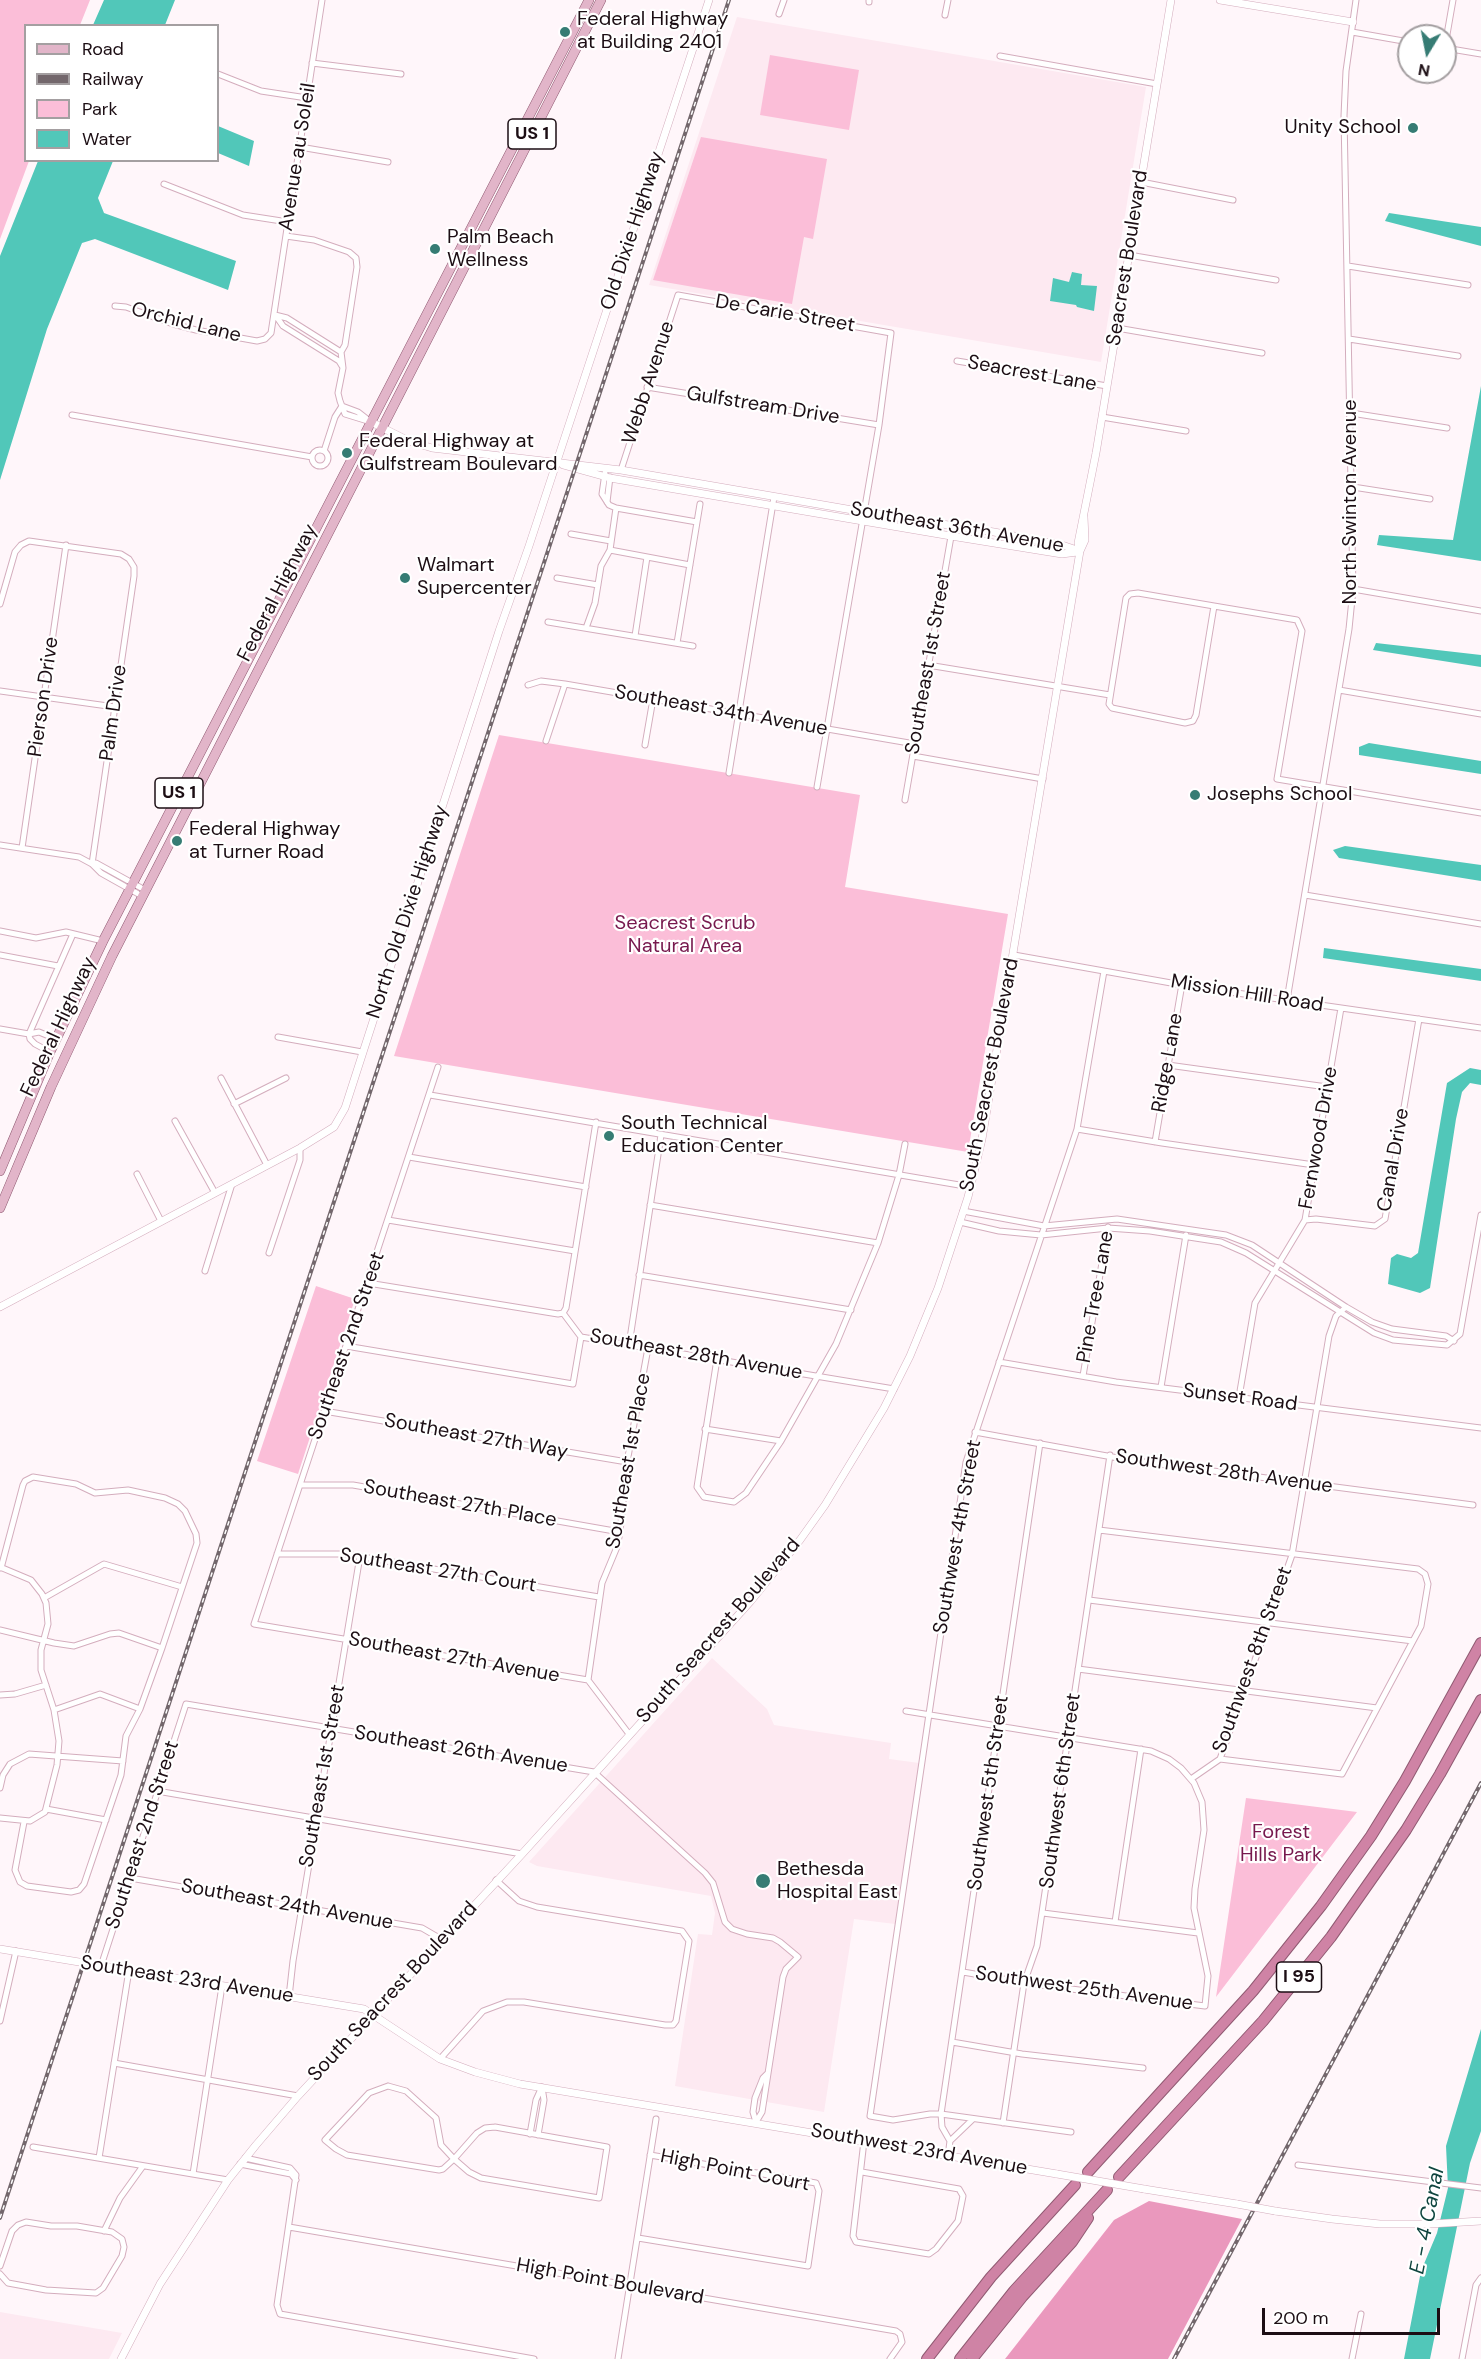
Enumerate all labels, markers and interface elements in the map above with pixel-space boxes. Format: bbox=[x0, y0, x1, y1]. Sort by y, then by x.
place label: Federal Highway at Building 2401 bbox=[577, 8, 728, 55]
legend bbox=[24, 24, 219, 162]
north arrow bbox=[1397, 24, 1457, 84]
marker: Federal Highway at Building 2401 bbox=[558, 25, 572, 39]
text: Road bbox=[82, 37, 124, 61]
text: N bbox=[1417, 59, 1432, 82]
text: Railway bbox=[82, 67, 144, 91]
street label: Avenue au Soleil bbox=[274, 81, 322, 233]
text: Park bbox=[82, 97, 118, 121]
place label: Unity School bbox=[1285, 116, 1401, 140]
road number: US 1 bbox=[508, 119, 556, 149]
marker: Unity School bbox=[1406, 121, 1420, 135]
text: Water bbox=[82, 127, 132, 151]
street label: Old Dixie Highway bbox=[596, 149, 670, 313]
street label: Seacrest Boulevard bbox=[1102, 168, 1154, 348]
place label: Palm Beach Wellness bbox=[447, 226, 554, 273]
marker: Palm Beach Wellness bbox=[428, 242, 442, 256]
street label: De Carie Street bbox=[713, 290, 857, 338]
street label: Orchid Lane bbox=[129, 298, 243, 348]
street label: Webb Avenue bbox=[618, 318, 680, 448]
street label: Seacrest Lane bbox=[966, 351, 1098, 397]
street label: Gulfstream Drive bbox=[685, 382, 841, 430]
street label: North Swinton Avenue bbox=[1339, 399, 1363, 605]
place label: Federal Highway at Gulfstream Boulevard bbox=[359, 430, 558, 477]
marker: Federal Highway at Gulfstream Boulevard bbox=[340, 446, 354, 460]
street label: Southeast 36th Avenue bbox=[848, 497, 1066, 559]
street label: Federal Highway bbox=[233, 520, 323, 666]
place label: Walmart Supercenter bbox=[417, 554, 532, 601]
street label: Southeast 1st Street bbox=[901, 570, 957, 756]
marker: Walmart Supercenter bbox=[398, 571, 412, 585]
street label: Pierson Drive bbox=[24, 635, 64, 759]
street label: Palm Drive bbox=[95, 663, 133, 763]
street label: Southeast 34th Avenue bbox=[613, 680, 829, 742]
road number: US 1 bbox=[155, 778, 203, 808]
place label: Josephs School bbox=[1207, 783, 1352, 807]
marker: Josephs School bbox=[1188, 788, 1202, 802]
street label: North Old Dixie Highway bbox=[362, 802, 454, 1022]
place label: Federal Highway at Turner Road bbox=[189, 818, 340, 865]
marker: Federal Highway at Turner Road bbox=[170, 834, 184, 848]
park label: Seacrest Scrub Natural Area bbox=[615, 912, 755, 959]
street label: Federal Highway bbox=[16, 953, 102, 1101]
street label: South Seacrest Boulevard bbox=[956, 956, 1024, 1194]
street label: Mission Hill Road bbox=[1169, 970, 1325, 1018]
street label: Ridge Lane bbox=[1147, 1011, 1189, 1115]
street label: Fernwood Drive bbox=[1295, 1065, 1343, 1211]
street label: Canal Drive bbox=[1373, 1106, 1415, 1214]
place label: South Technical Education Center bbox=[621, 1112, 783, 1159]
marker: South Technical Education Center bbox=[602, 1129, 616, 1143]
street label: Pine Tree Lane bbox=[1073, 1229, 1119, 1365]
street label: Southeast 2nd Street bbox=[304, 1249, 390, 1443]
street label: Southeast 28th Avenue bbox=[588, 1324, 804, 1386]
street label: Southeast 1st Place bbox=[602, 1371, 656, 1551]
street label: Sunset Road bbox=[1181, 1379, 1299, 1417]
street label: Southeast 27th Way bbox=[382, 1409, 570, 1465]
street label: Southwest 4th Street bbox=[929, 1438, 987, 1636]
street label: Southwest 28th Avenue bbox=[1114, 1445, 1334, 1499]
street label: Southeast 27th Place bbox=[362, 1475, 558, 1533]
street label: South Seacrest Boulevard bbox=[632, 1534, 806, 1728]
street label: Southeast 27th Court bbox=[338, 1544, 538, 1598]
street label: Southwest 8th Street bbox=[1208, 1563, 1298, 1757]
street label: Southeast 27th Avenue bbox=[347, 1628, 561, 1688]
street label: Southeast 1st Street bbox=[295, 1683, 351, 1869]
street label: Southwest 6th Street bbox=[1035, 1692, 1087, 1890]
street label: Southwest 5th Street bbox=[963, 1694, 1015, 1892]
street label: Southeast 26th Avenue bbox=[352, 1721, 570, 1779]
street label: Southeast 2nd Street bbox=[101, 1738, 185, 1932]
park label: Forest Hills Park bbox=[1240, 1821, 1322, 1868]
place label: Bethesda Hospital East bbox=[777, 1858, 898, 1905]
marker: Bethesda Hospital East bbox=[754, 1872, 772, 1890]
street label: Southeast 24th Avenue bbox=[179, 1874, 395, 1936]
street label: South Seacrest Boulevard bbox=[303, 1897, 483, 2087]
street label: Southeast 23rd Avenue bbox=[79, 1951, 295, 2009]
street label: Southwest 25th Avenue bbox=[974, 1962, 1194, 2016]
road number: I 95 bbox=[1276, 1962, 1322, 1992]
street label: Southwest 23rd Avenue bbox=[809, 2119, 1029, 2181]
street label: High Point Court bbox=[658, 2145, 812, 2197]
water label: E - 4 Canal bbox=[1405, 2166, 1451, 2276]
street label: High Point Boulevard bbox=[514, 2254, 706, 2310]
scale bar bbox=[1265, 2296, 1444, 2334]
text: 200 m bbox=[1273, 2306, 1329, 2330]

